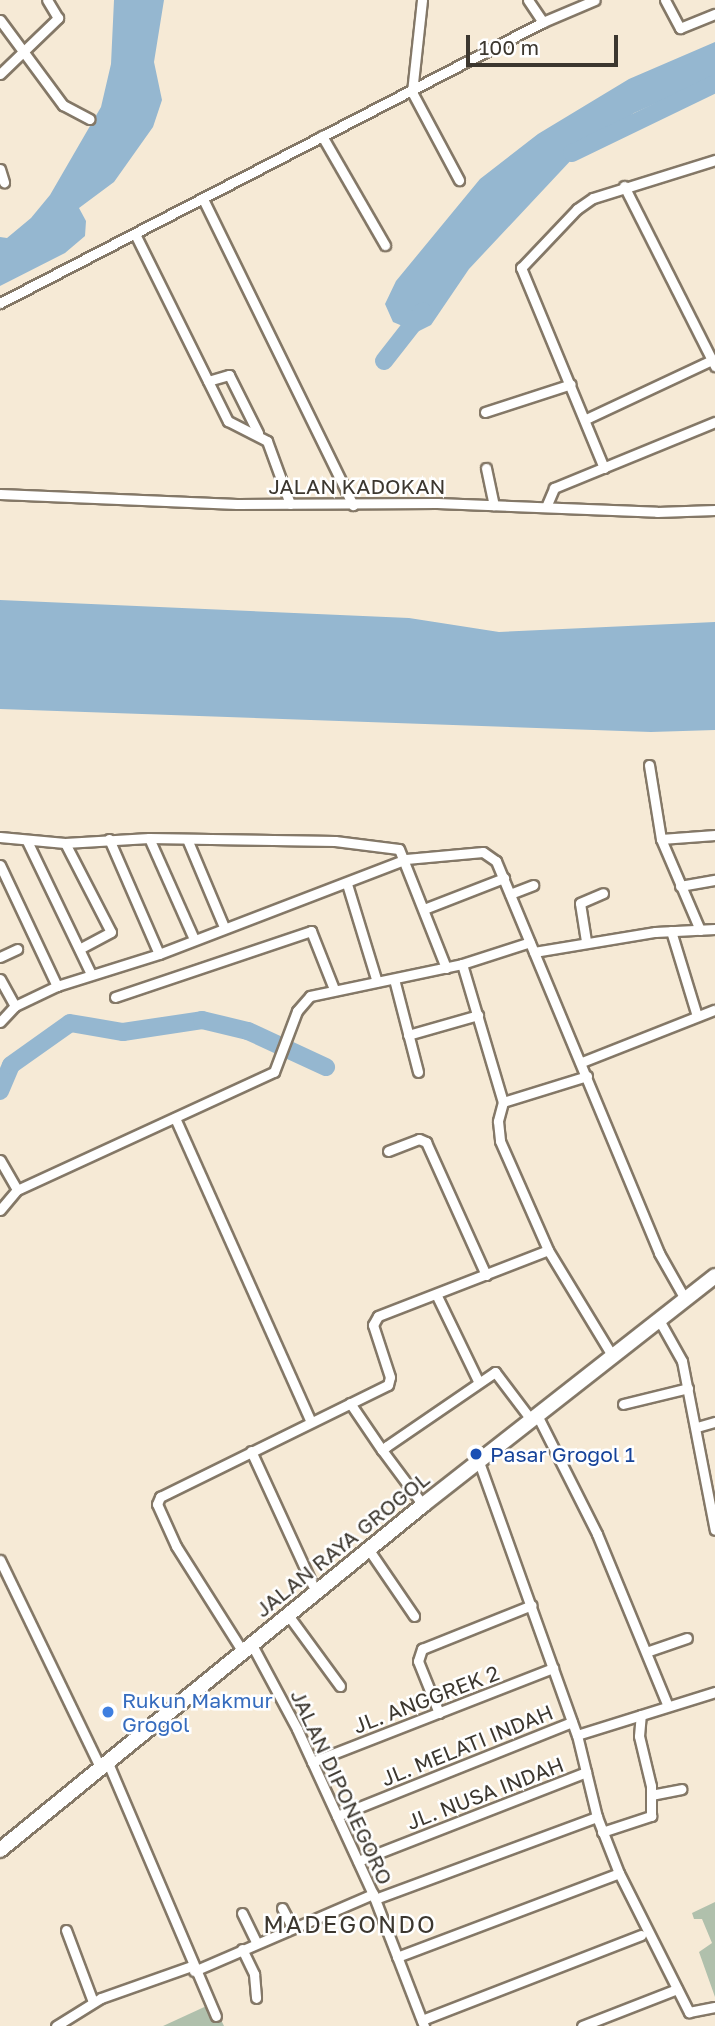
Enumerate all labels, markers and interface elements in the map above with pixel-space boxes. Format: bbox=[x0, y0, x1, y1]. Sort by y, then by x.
scale bar bbox=[470, 21, 622, 65]
text: 100 m bbox=[479, 34, 539, 60]
street label: JALAN KADOKAN bbox=[268, 473, 446, 499]
place label: Pasar Grogol 1 bbox=[490, 1441, 635, 1467]
marker: Pasar Grogol 1 bbox=[468, 1446, 484, 1462]
street label: JALAN RAYA GROGOL bbox=[250, 1466, 434, 1622]
street label: JL. ANGGREK 2 bbox=[349, 1660, 503, 1738]
street label: JALAN DIPONEGORO bbox=[286, 1685, 398, 1889]
place label: Rukun Makmur Grogol bbox=[122, 1687, 273, 1737]
street label: JL. MELATI INDAH bbox=[377, 1699, 557, 1791]
marker: Rukun Makmur Grogol bbox=[100, 1704, 116, 1720]
street label: JL. NUSA INDAH bbox=[403, 1751, 567, 1835]
district label: MADEGONDO bbox=[264, 1910, 436, 1938]

